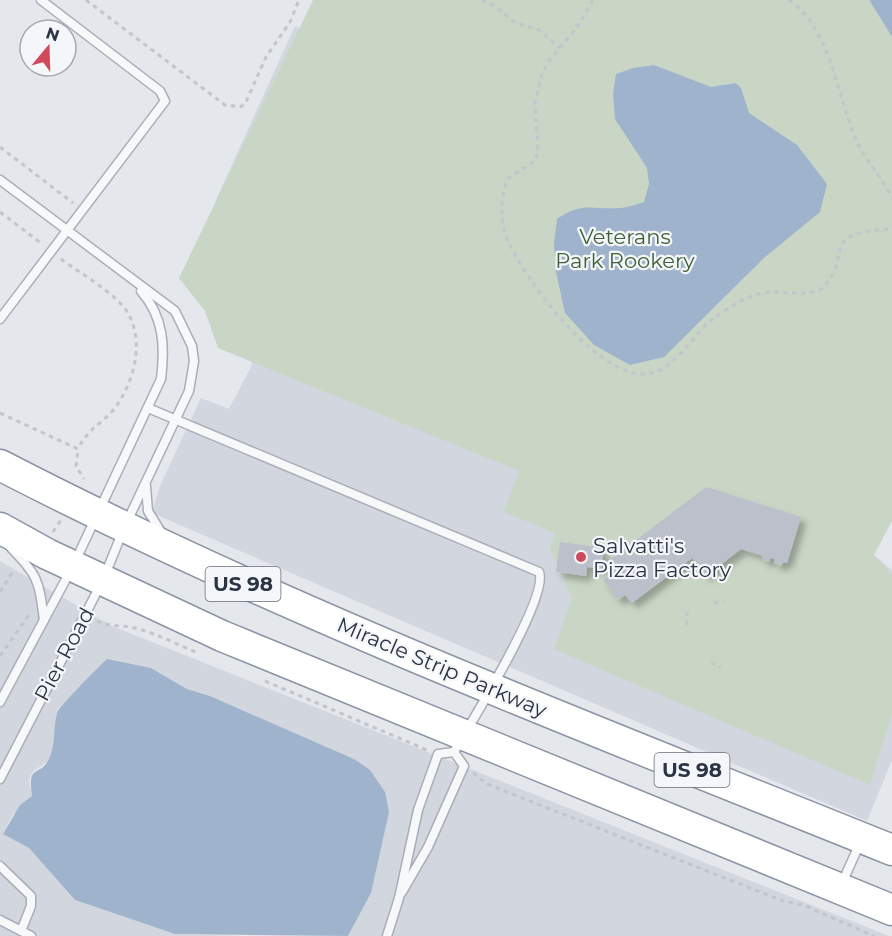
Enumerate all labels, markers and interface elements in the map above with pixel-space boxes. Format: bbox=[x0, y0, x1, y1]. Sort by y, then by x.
north arrow bbox=[18, 18, 78, 78]
text: N bbox=[44, 23, 62, 45]
park label: Veterans Park Rookery bbox=[555, 224, 695, 273]
place label: Salvatti's Pizza Factory bbox=[593, 533, 732, 582]
marker: Salvatti's Pizza Factory bbox=[574, 550, 588, 564]
road number: US 98 bbox=[206, 567, 280, 601]
street label: Pier Road bbox=[29, 603, 99, 705]
street label: Miracle Strip Parkway bbox=[334, 612, 551, 723]
road number: US 98 bbox=[654, 753, 730, 787]

